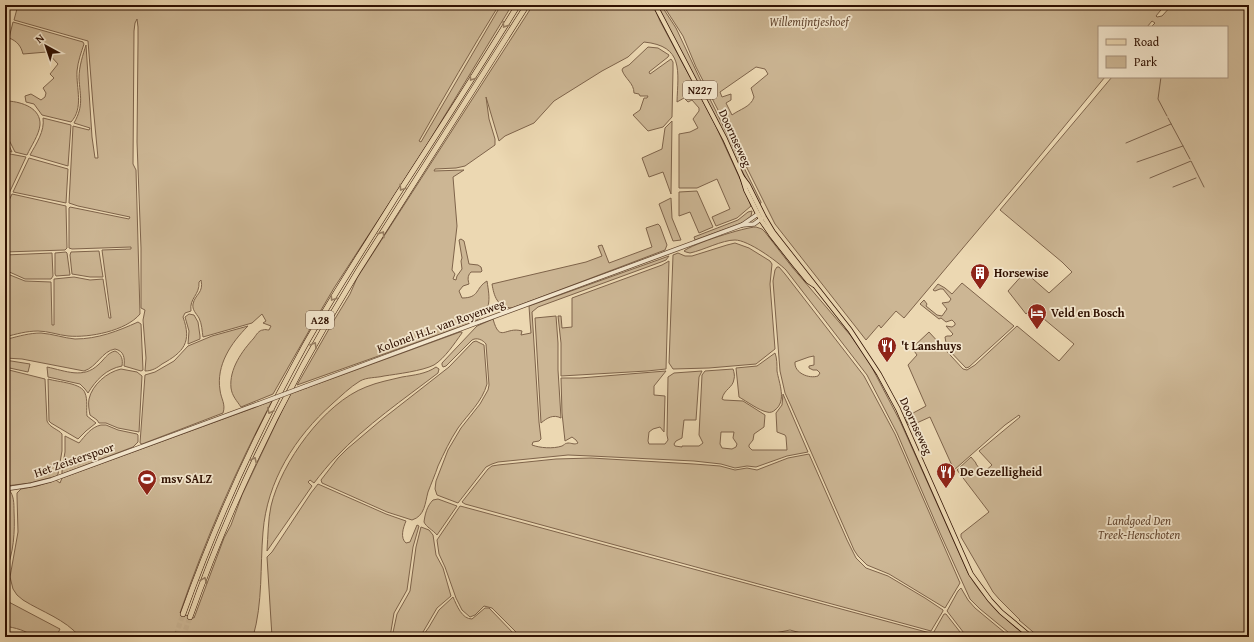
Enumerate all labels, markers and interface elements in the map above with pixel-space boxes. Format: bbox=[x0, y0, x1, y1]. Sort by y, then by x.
park label: Willemijntjeshoef bbox=[769, 13, 851, 30]
one-way arrow bbox=[503, 21, 510, 28]
north arrow bbox=[26, 26, 66, 66]
legend bbox=[1098, 26, 1228, 78]
text: N bbox=[32, 29, 48, 47]
text: Road bbox=[1134, 33, 1160, 50]
text: Park bbox=[1134, 53, 1158, 70]
one-way arrow bbox=[469, 74, 477, 81]
road number: N227 bbox=[683, 81, 717, 99]
street label: Doornseweg bbox=[715, 106, 756, 169]
one-way arrow bbox=[400, 184, 407, 191]
one-way arrow bbox=[377, 231, 384, 238]
building icon: Horsewise bbox=[969, 262, 991, 290]
place label: Horsewise bbox=[994, 264, 1049, 281]
one-way arrow bbox=[330, 294, 337, 301]
street label: Kolonel H.L. van Royenweg bbox=[374, 294, 507, 357]
hotel icon: Veld en Bosch bbox=[1026, 302, 1048, 330]
place label: Veld en Bosch bbox=[1051, 304, 1125, 321]
road number: A28 bbox=[306, 311, 334, 329]
restaurant icon: 't Lanshuys bbox=[876, 335, 898, 363]
place label: 't Lanshuys bbox=[901, 337, 961, 354]
one-way arrow bbox=[309, 342, 316, 349]
street label: Doornseweg bbox=[896, 394, 937, 457]
one-way arrow bbox=[267, 407, 274, 415]
street label: Het Zeisterspoor bbox=[31, 438, 116, 481]
one-way arrow bbox=[249, 457, 257, 465]
restaurant icon: De Gezelligheid bbox=[935, 461, 957, 489]
place label: De Gezelligheid bbox=[960, 463, 1042, 480]
sports icon: msv SALZ bbox=[136, 468, 158, 496]
place label: msv SALZ bbox=[161, 470, 212, 487]
park label: Landgoed Den Treek-Henschoten bbox=[1098, 512, 1180, 543]
one-way arrow bbox=[199, 577, 207, 584]

